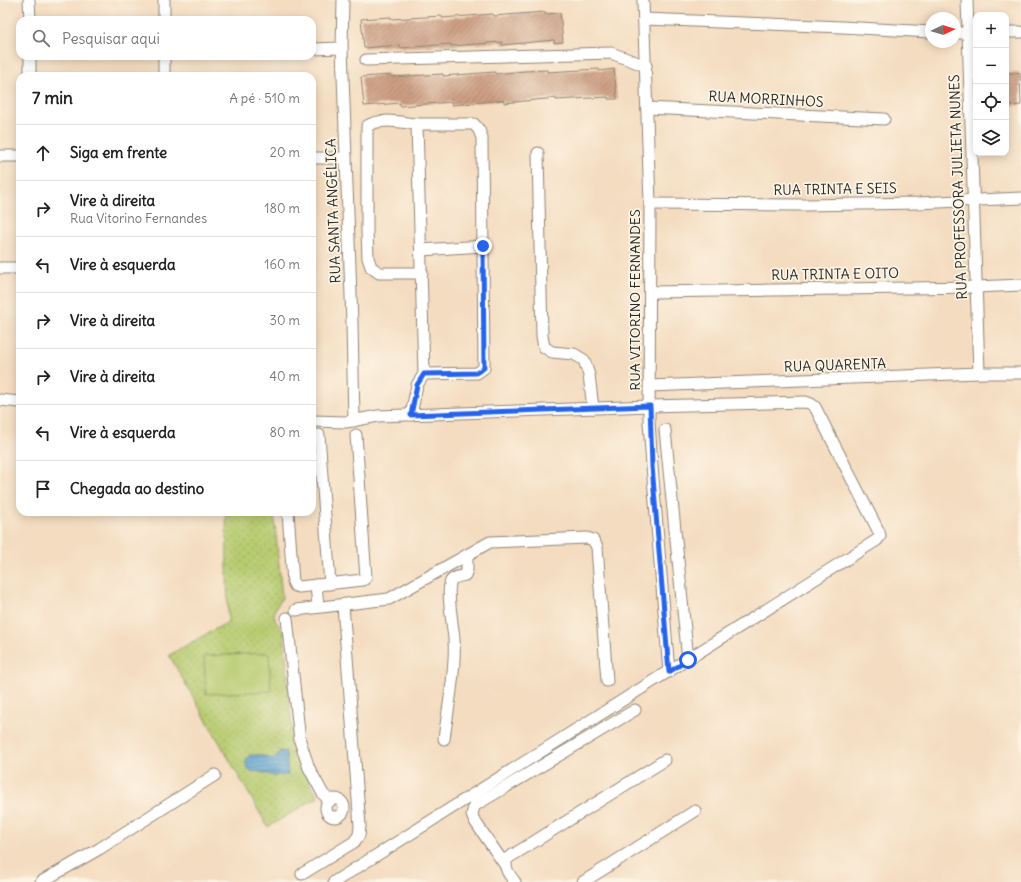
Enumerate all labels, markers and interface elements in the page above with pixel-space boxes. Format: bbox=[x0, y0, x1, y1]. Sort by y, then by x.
north arrow bbox=[925, 12, 961, 48]
map controls bbox=[973, 12, 1009, 156]
button: + bbox=[973, 12, 1009, 48]
search box bbox=[16, 16, 316, 60]
icon: search bbox=[30, 27, 52, 49]
text: Pesquisar aqui bbox=[62, 29, 160, 48]
button: − bbox=[973, 48, 1009, 84]
street label: RUA PROFESSORA JULIETA NUNES bbox=[945, 74, 971, 300]
button: locate bbox=[973, 84, 1009, 120]
text: 7 min bbox=[32, 87, 73, 109]
street label: RUA MORRINHOS bbox=[708, 87, 824, 111]
text: A pé · 510 m bbox=[229, 90, 300, 107]
button: layers bbox=[973, 120, 1009, 156]
street label: RUA SANTA ANGÉLICA bbox=[321, 138, 345, 284]
icon: ahead bbox=[32, 142, 54, 164]
text: Siga em frente bbox=[70, 143, 167, 162]
text: 20 m bbox=[270, 144, 300, 161]
street label: RUA TRINTA E SEIS bbox=[773, 179, 897, 199]
text: Vire à direita bbox=[70, 191, 155, 210]
icon: right bbox=[32, 198, 54, 220]
text: 180 m bbox=[264, 200, 300, 217]
street label: RUA VITORINO FERNANDES bbox=[626, 209, 644, 391]
text: Rua Vitorino Fernandes bbox=[70, 210, 207, 227]
route end bbox=[474, 237, 492, 255]
icon: left bbox=[32, 254, 54, 276]
text: Vire à esquerda bbox=[70, 255, 176, 274]
text: 160 m bbox=[264, 256, 300, 273]
street label: RUA TRINTA E OITO bbox=[771, 264, 899, 284]
icon: right bbox=[32, 310, 54, 332]
text: Vire à direita bbox=[70, 311, 155, 330]
text: 30 m bbox=[270, 312, 300, 329]
street label: RUA QUARENTA bbox=[783, 354, 887, 376]
icon: right bbox=[32, 366, 54, 388]
text: Vire à direita bbox=[70, 367, 155, 386]
text: 40 m bbox=[269, 368, 300, 385]
icon: left bbox=[32, 422, 54, 444]
text: Vire à esquerda bbox=[70, 423, 176, 442]
text: 80 m bbox=[269, 424, 300, 441]
icon: arrive bbox=[32, 478, 54, 500]
text: Chegada ao destino bbox=[70, 479, 204, 498]
route start bbox=[679, 651, 697, 669]

